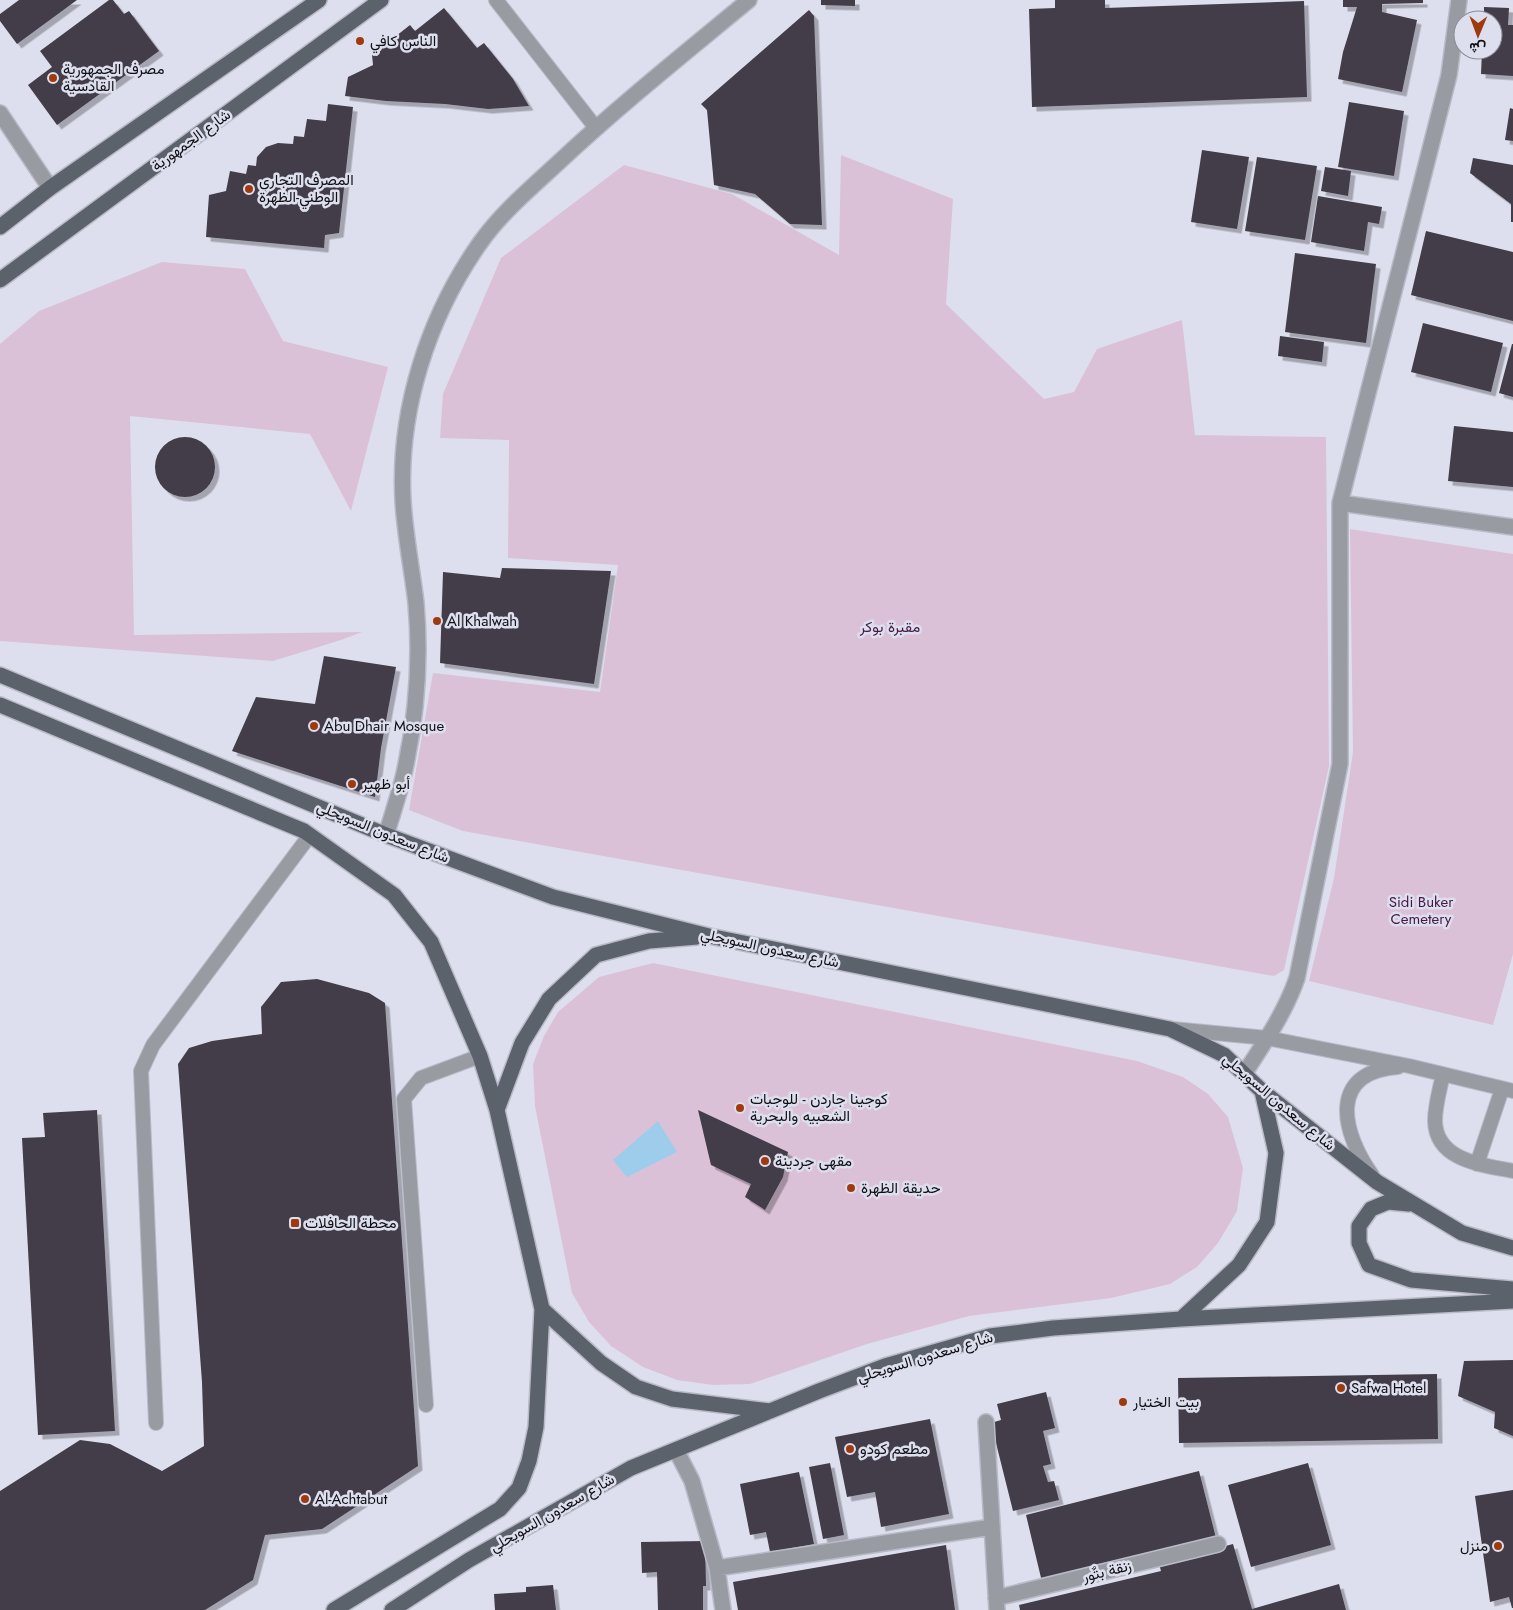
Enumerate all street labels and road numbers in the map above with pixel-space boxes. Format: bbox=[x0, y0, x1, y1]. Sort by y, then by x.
street label: شارع الجمهورية bbox=[147, 104, 235, 176]
street label: شارع سعدون السويحلي bbox=[313, 795, 453, 871]
street label: شارع سعدون السويحلي bbox=[698, 923, 841, 975]
street label: شارع سعدون السويحلي bbox=[1217, 1048, 1340, 1157]
street label: شارع سعدون السويحلي bbox=[854, 1326, 996, 1390]
street label: شارع سعدون السويحلي bbox=[485, 1468, 620, 1559]
street label: زنقة بتٌور bbox=[1079, 1554, 1134, 1588]

